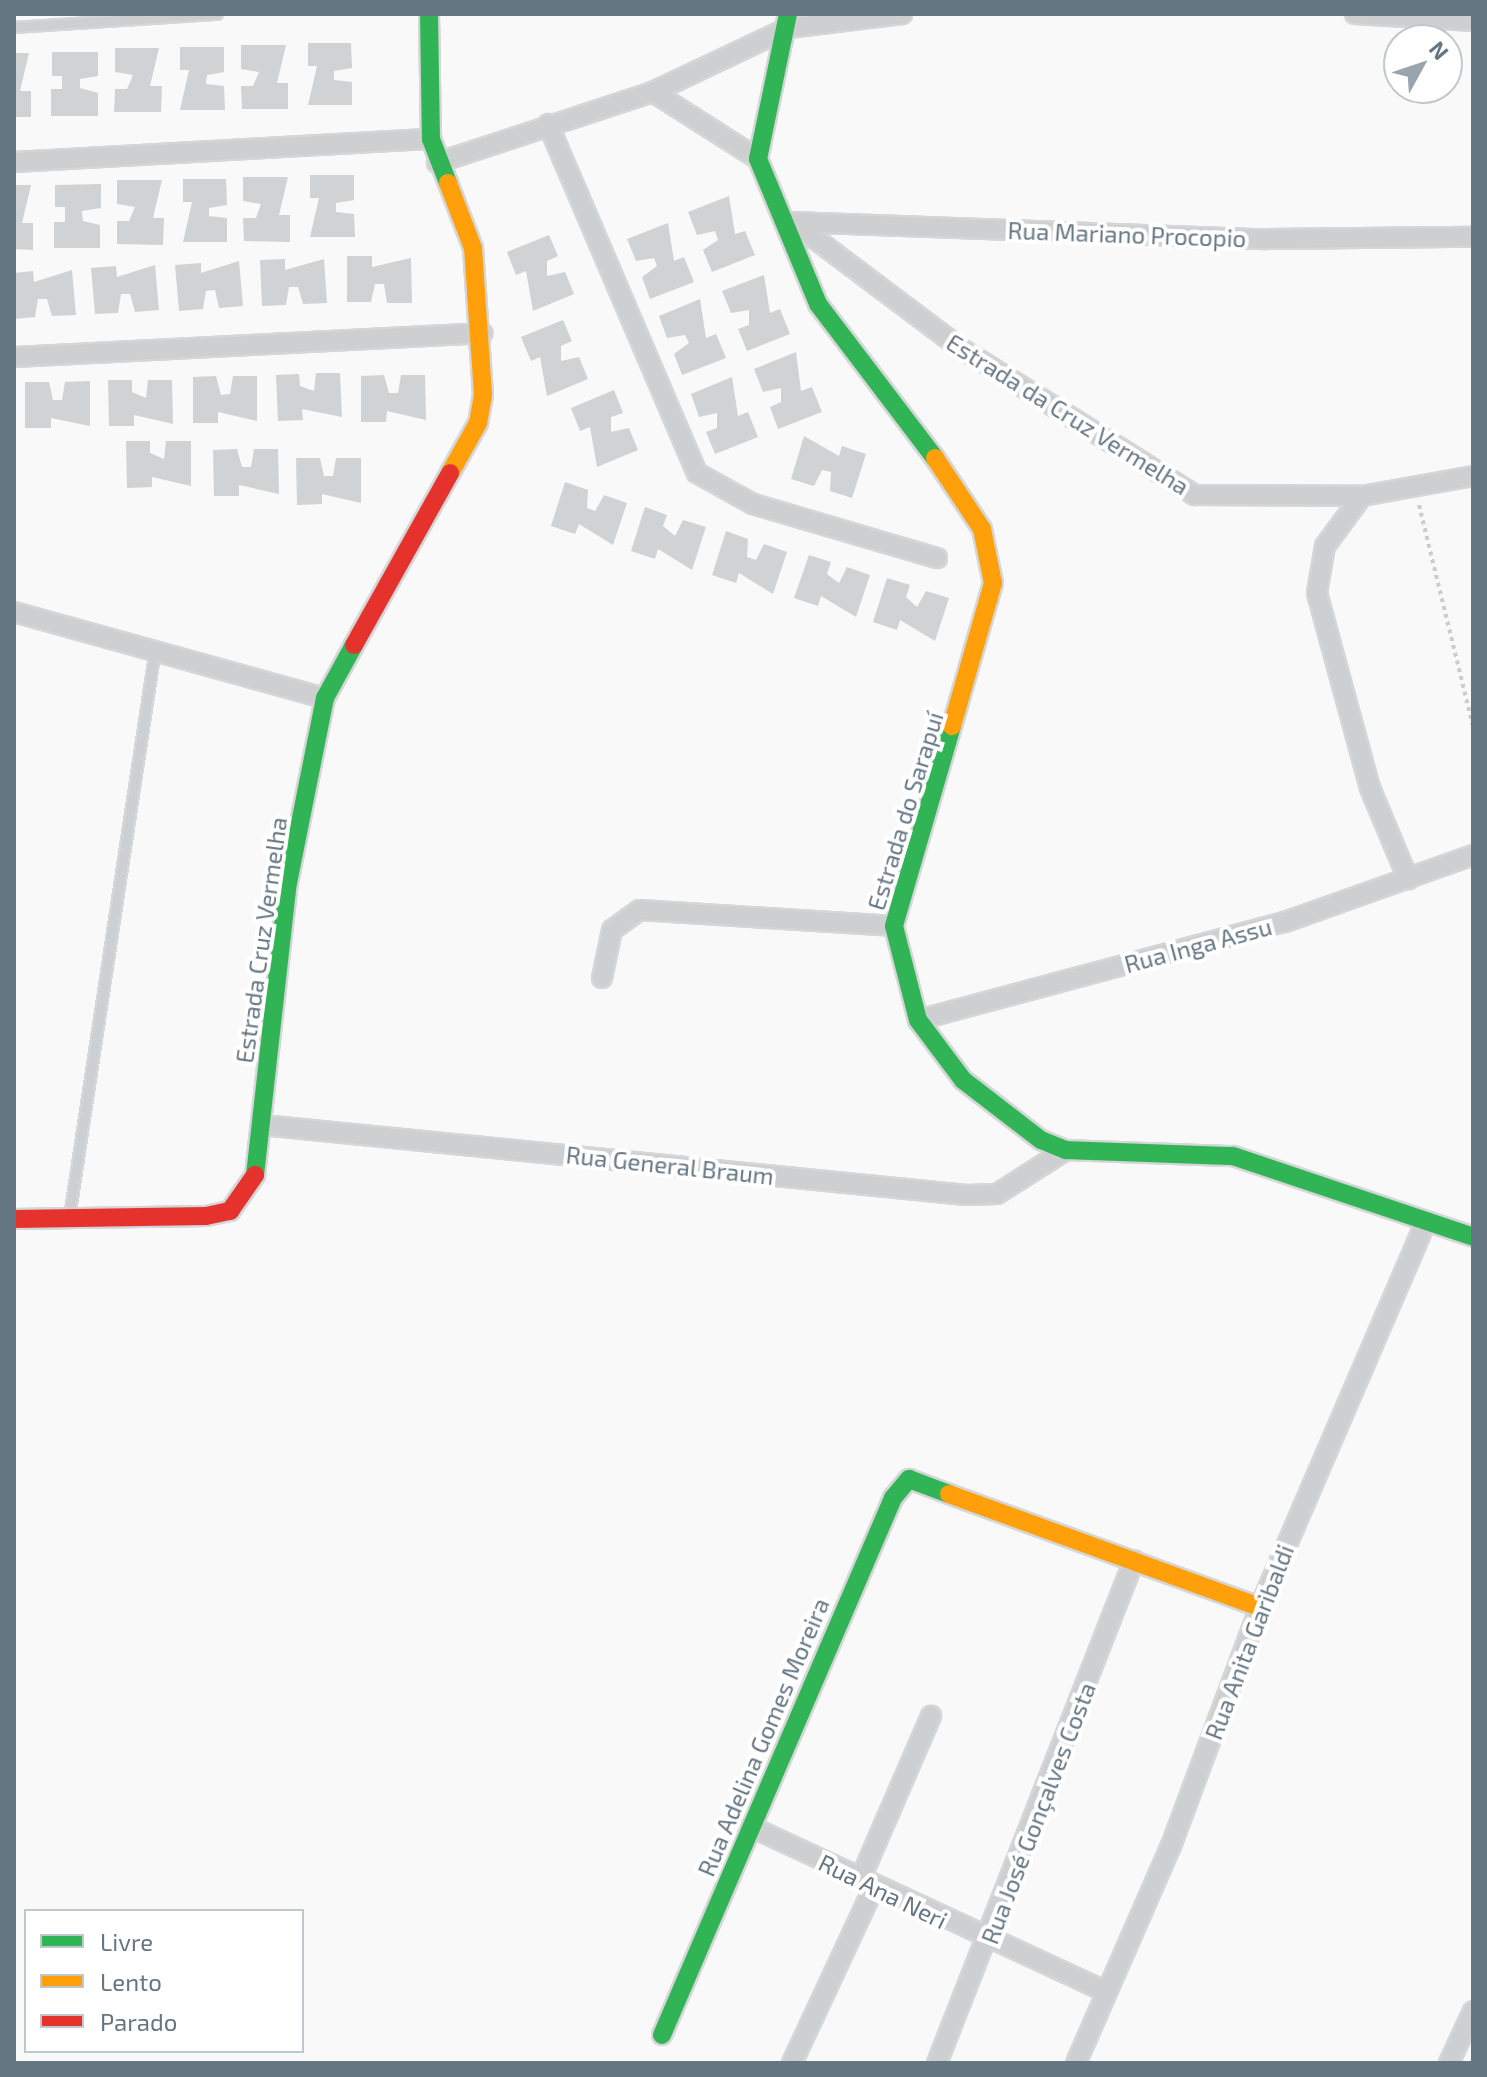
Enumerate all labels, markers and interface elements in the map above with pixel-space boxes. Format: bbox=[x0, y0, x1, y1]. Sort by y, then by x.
north arrow bbox=[1383, 24, 1463, 104]
text: N bbox=[1425, 35, 1455, 64]
street label: Rua Mariano Procopio bbox=[1007, 215, 1247, 253]
street label: Estrada da Cruz Vermelha bbox=[941, 327, 1195, 501]
street label: Estrada do Sarapuí bbox=[861, 708, 949, 914]
street label: Estrada Cruz Vermelha bbox=[229, 815, 293, 1065]
street label: Rua Inga Assu bbox=[1121, 911, 1275, 979]
street label: Rua General Braum bbox=[564, 1140, 776, 1190]
street label: Rua Anita Garibaldi bbox=[1198, 1540, 1300, 1744]
street label: Rua Adelina Gomes Moreira bbox=[691, 1593, 835, 1881]
street label: Rua José Gonçalves Costa bbox=[975, 1678, 1101, 1948]
street label: Rua Ana Neri bbox=[814, 1847, 952, 1935]
legend bbox=[24, 1909, 304, 2053]
text: Livre bbox=[100, 1927, 153, 1956]
text: Lento bbox=[100, 1967, 162, 1996]
text: Parado bbox=[100, 2007, 177, 2036]

